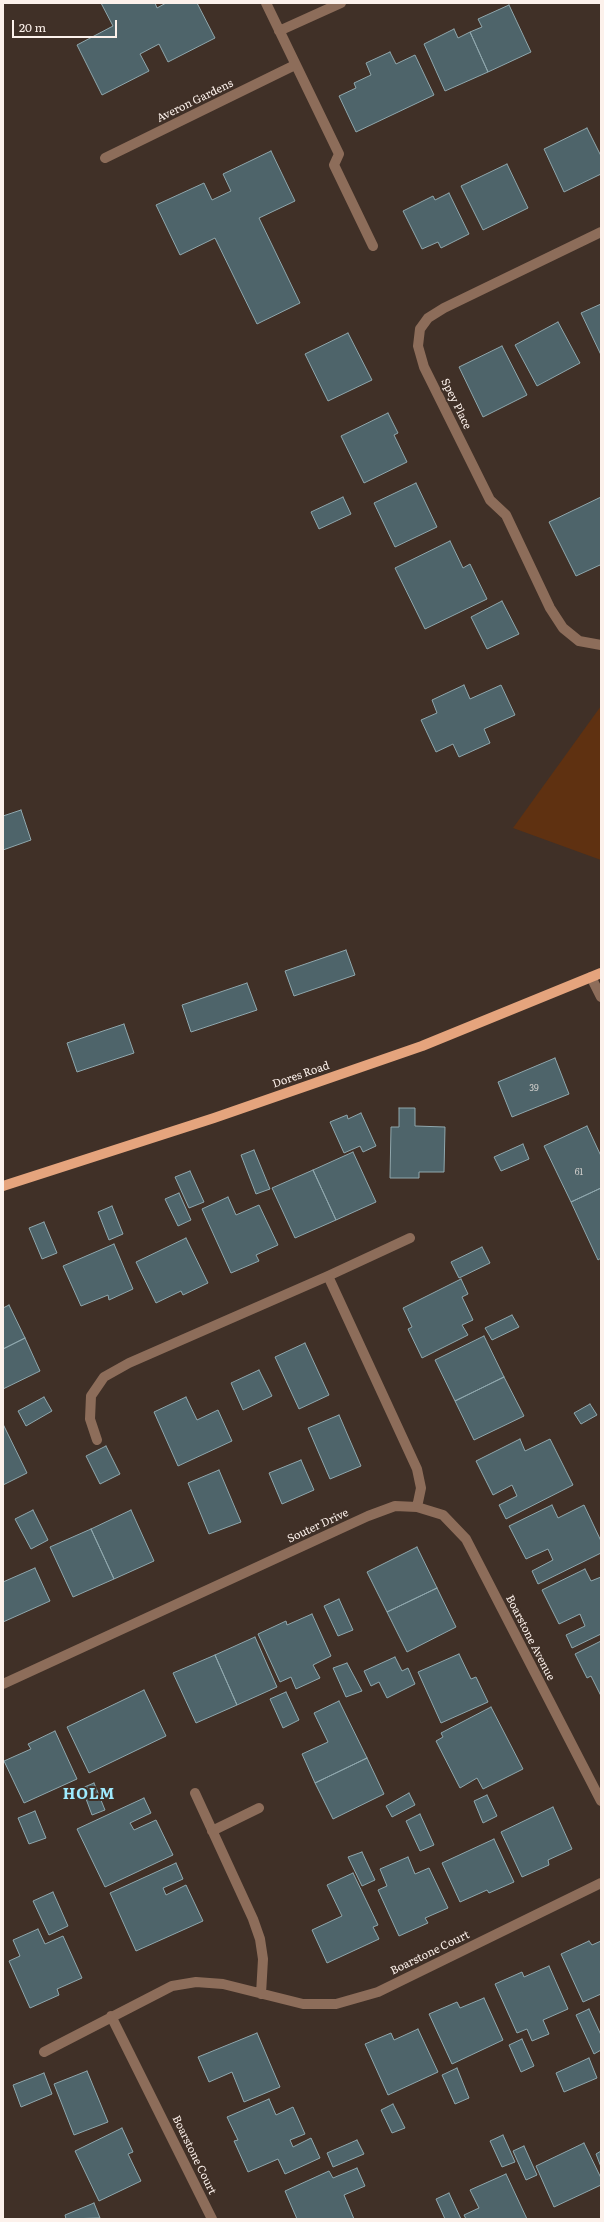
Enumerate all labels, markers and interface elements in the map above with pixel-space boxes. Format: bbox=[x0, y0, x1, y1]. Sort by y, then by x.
scale bar bbox=[14, 12, 119, 38]
text: 20 m bbox=[19, 18, 46, 36]
street label: Averon Gardens bbox=[155, 77, 235, 125]
street label: Spey Place bbox=[438, 376, 474, 432]
street label: Dores Road bbox=[271, 1059, 331, 1091]
house number: 39 bbox=[529, 1083, 539, 1093]
house number: 61 bbox=[575, 1167, 583, 1177]
street label: Souter Drive bbox=[285, 1506, 351, 1546]
street label: Boarstone Avenue bbox=[503, 1593, 557, 1683]
district label: HOLM bbox=[63, 1786, 115, 1804]
street label: Boarstone Court bbox=[388, 1928, 472, 1978]
street label: Boarstone Court bbox=[169, 2113, 219, 2197]

